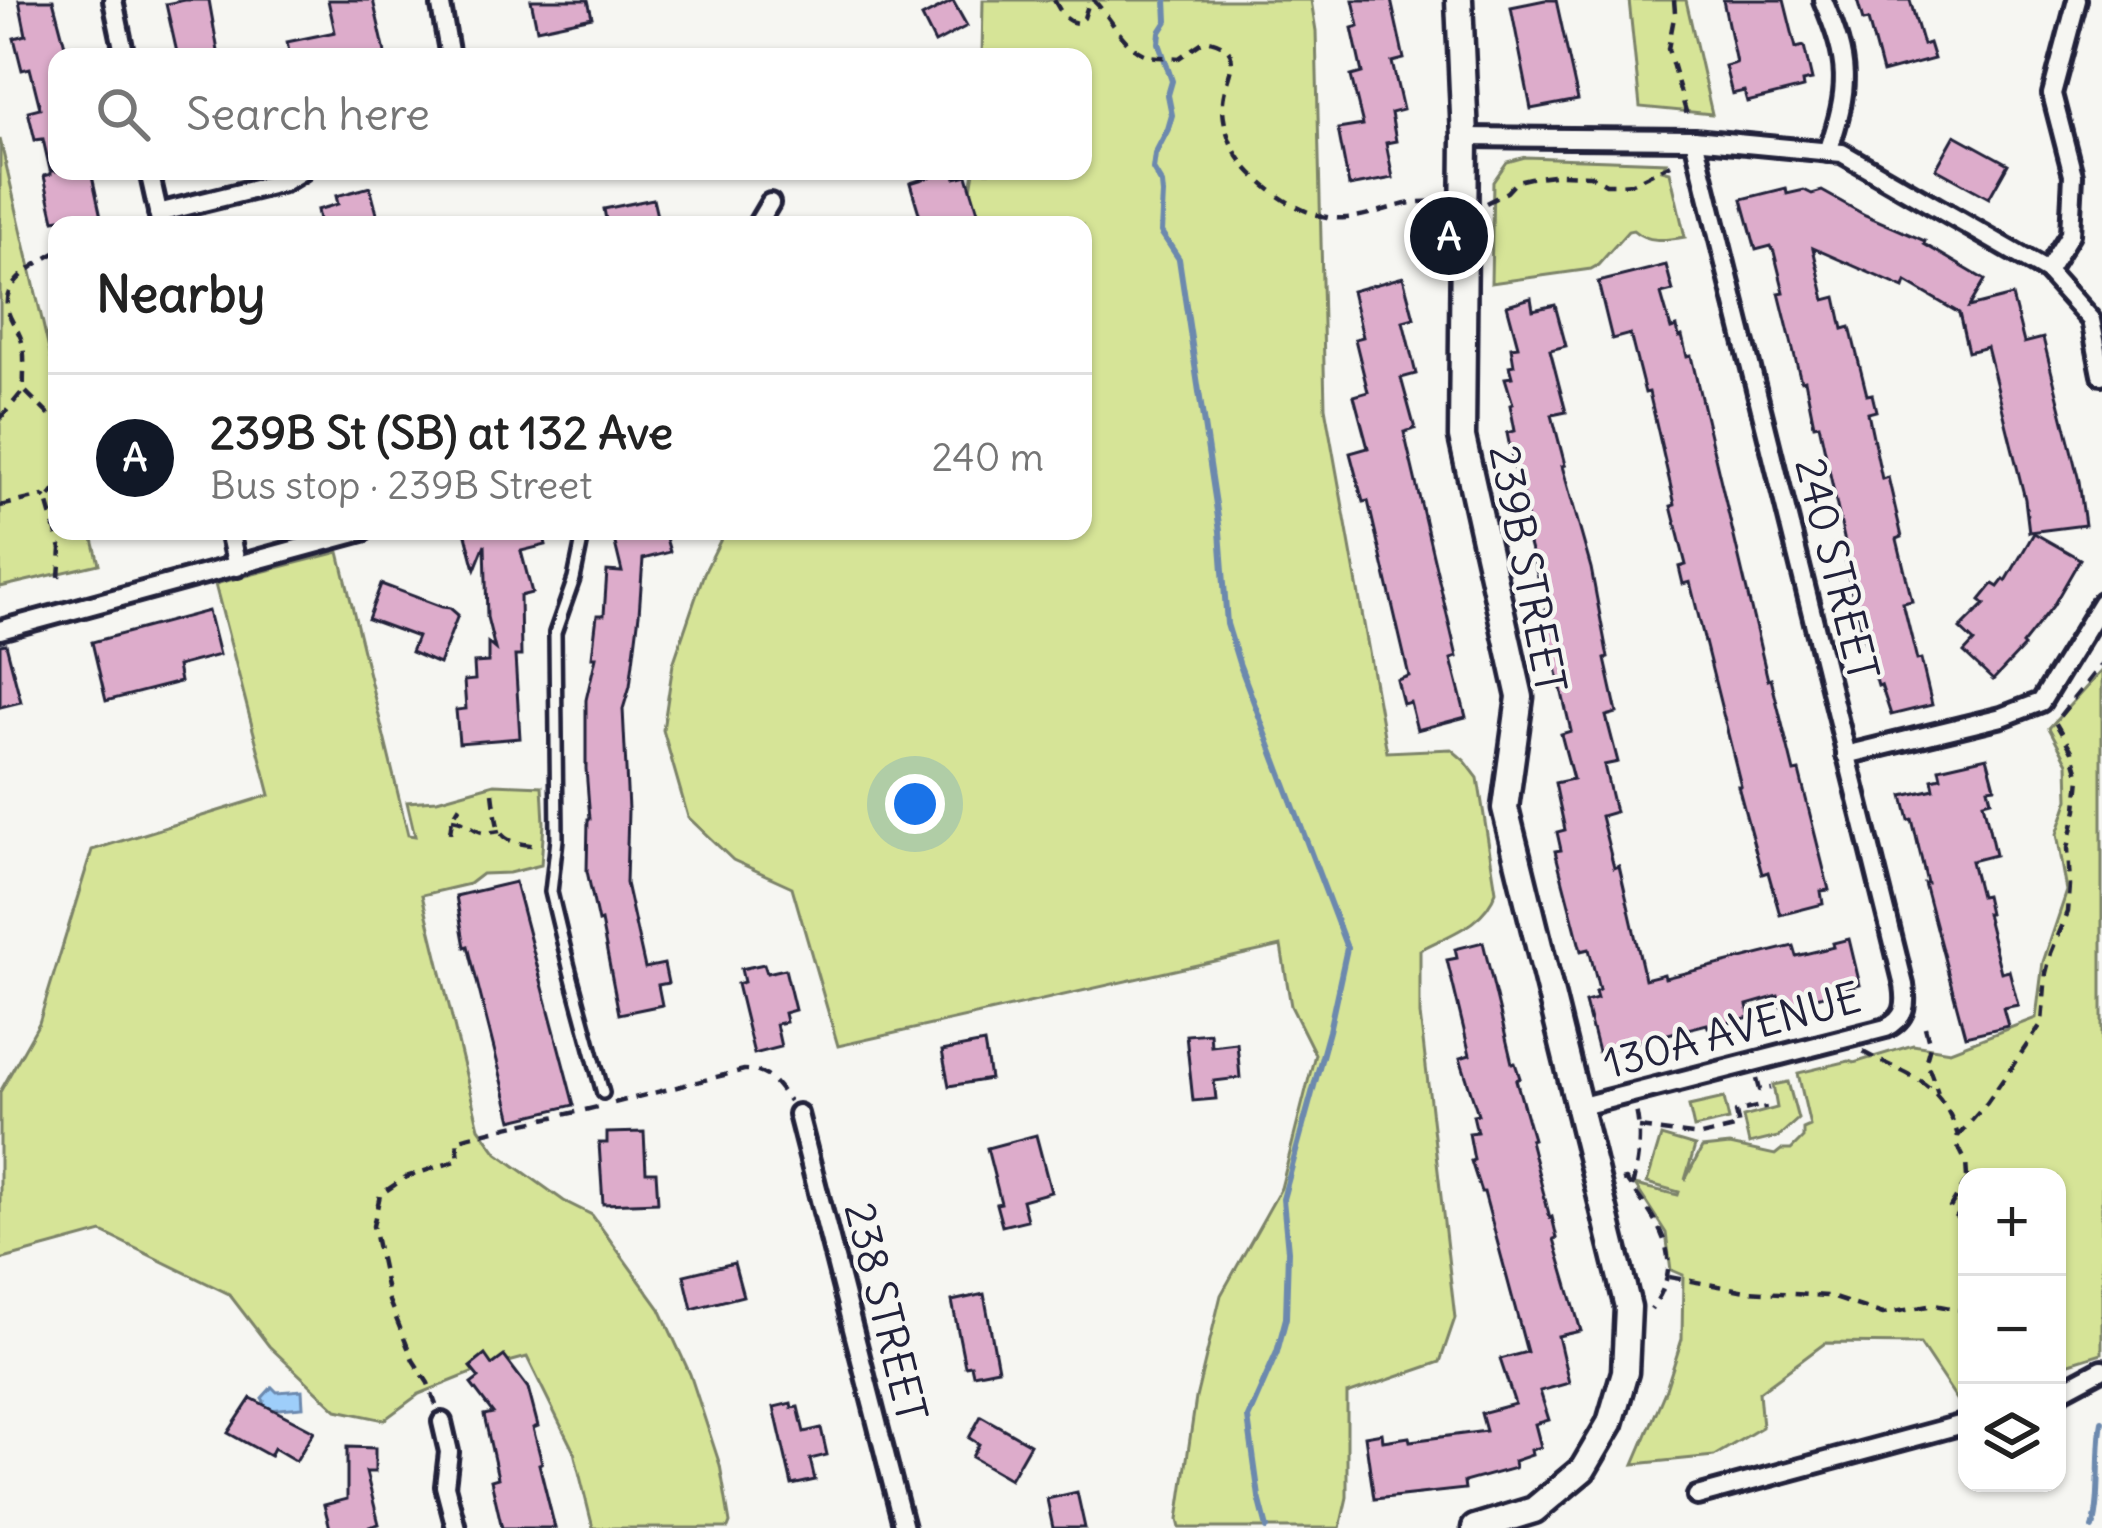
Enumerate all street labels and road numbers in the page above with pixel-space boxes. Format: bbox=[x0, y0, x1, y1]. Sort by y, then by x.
street label: 239B STREET bbox=[1478, 441, 1578, 697]
street label: 240 STREET bbox=[1784, 452, 1890, 686]
street label: 130A AVENUE bbox=[1598, 971, 1866, 1089]
street label: 238 STREET bbox=[834, 1197, 938, 1427]

